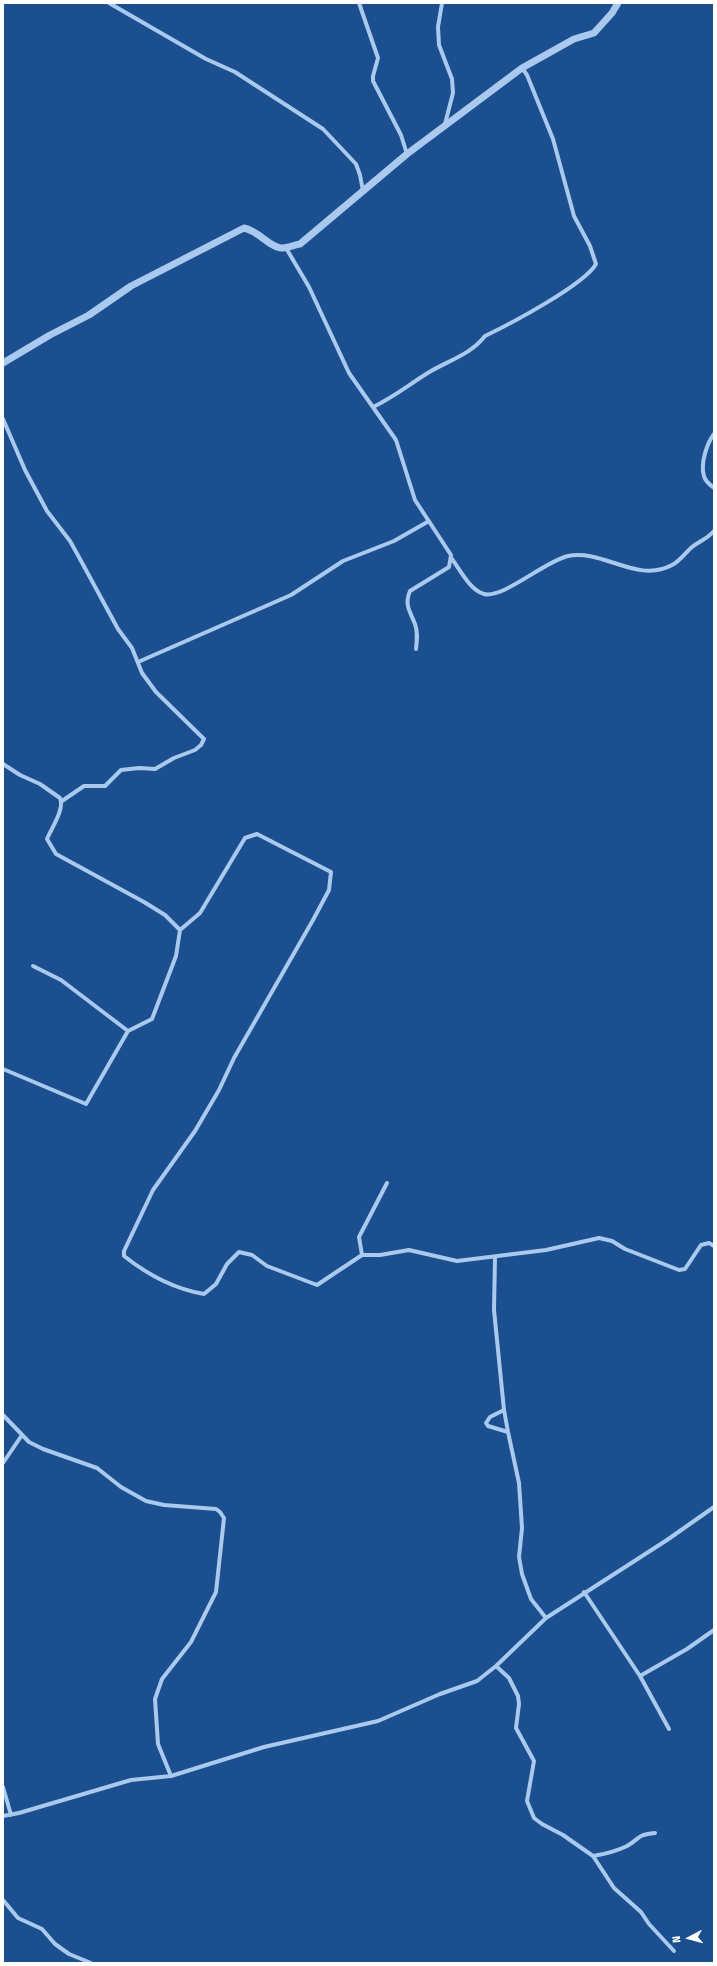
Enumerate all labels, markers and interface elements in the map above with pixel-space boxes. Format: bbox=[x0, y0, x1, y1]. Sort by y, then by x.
north arrow bbox=[669, 1918, 709, 1958]
text: N bbox=[670, 1935, 683, 1943]

